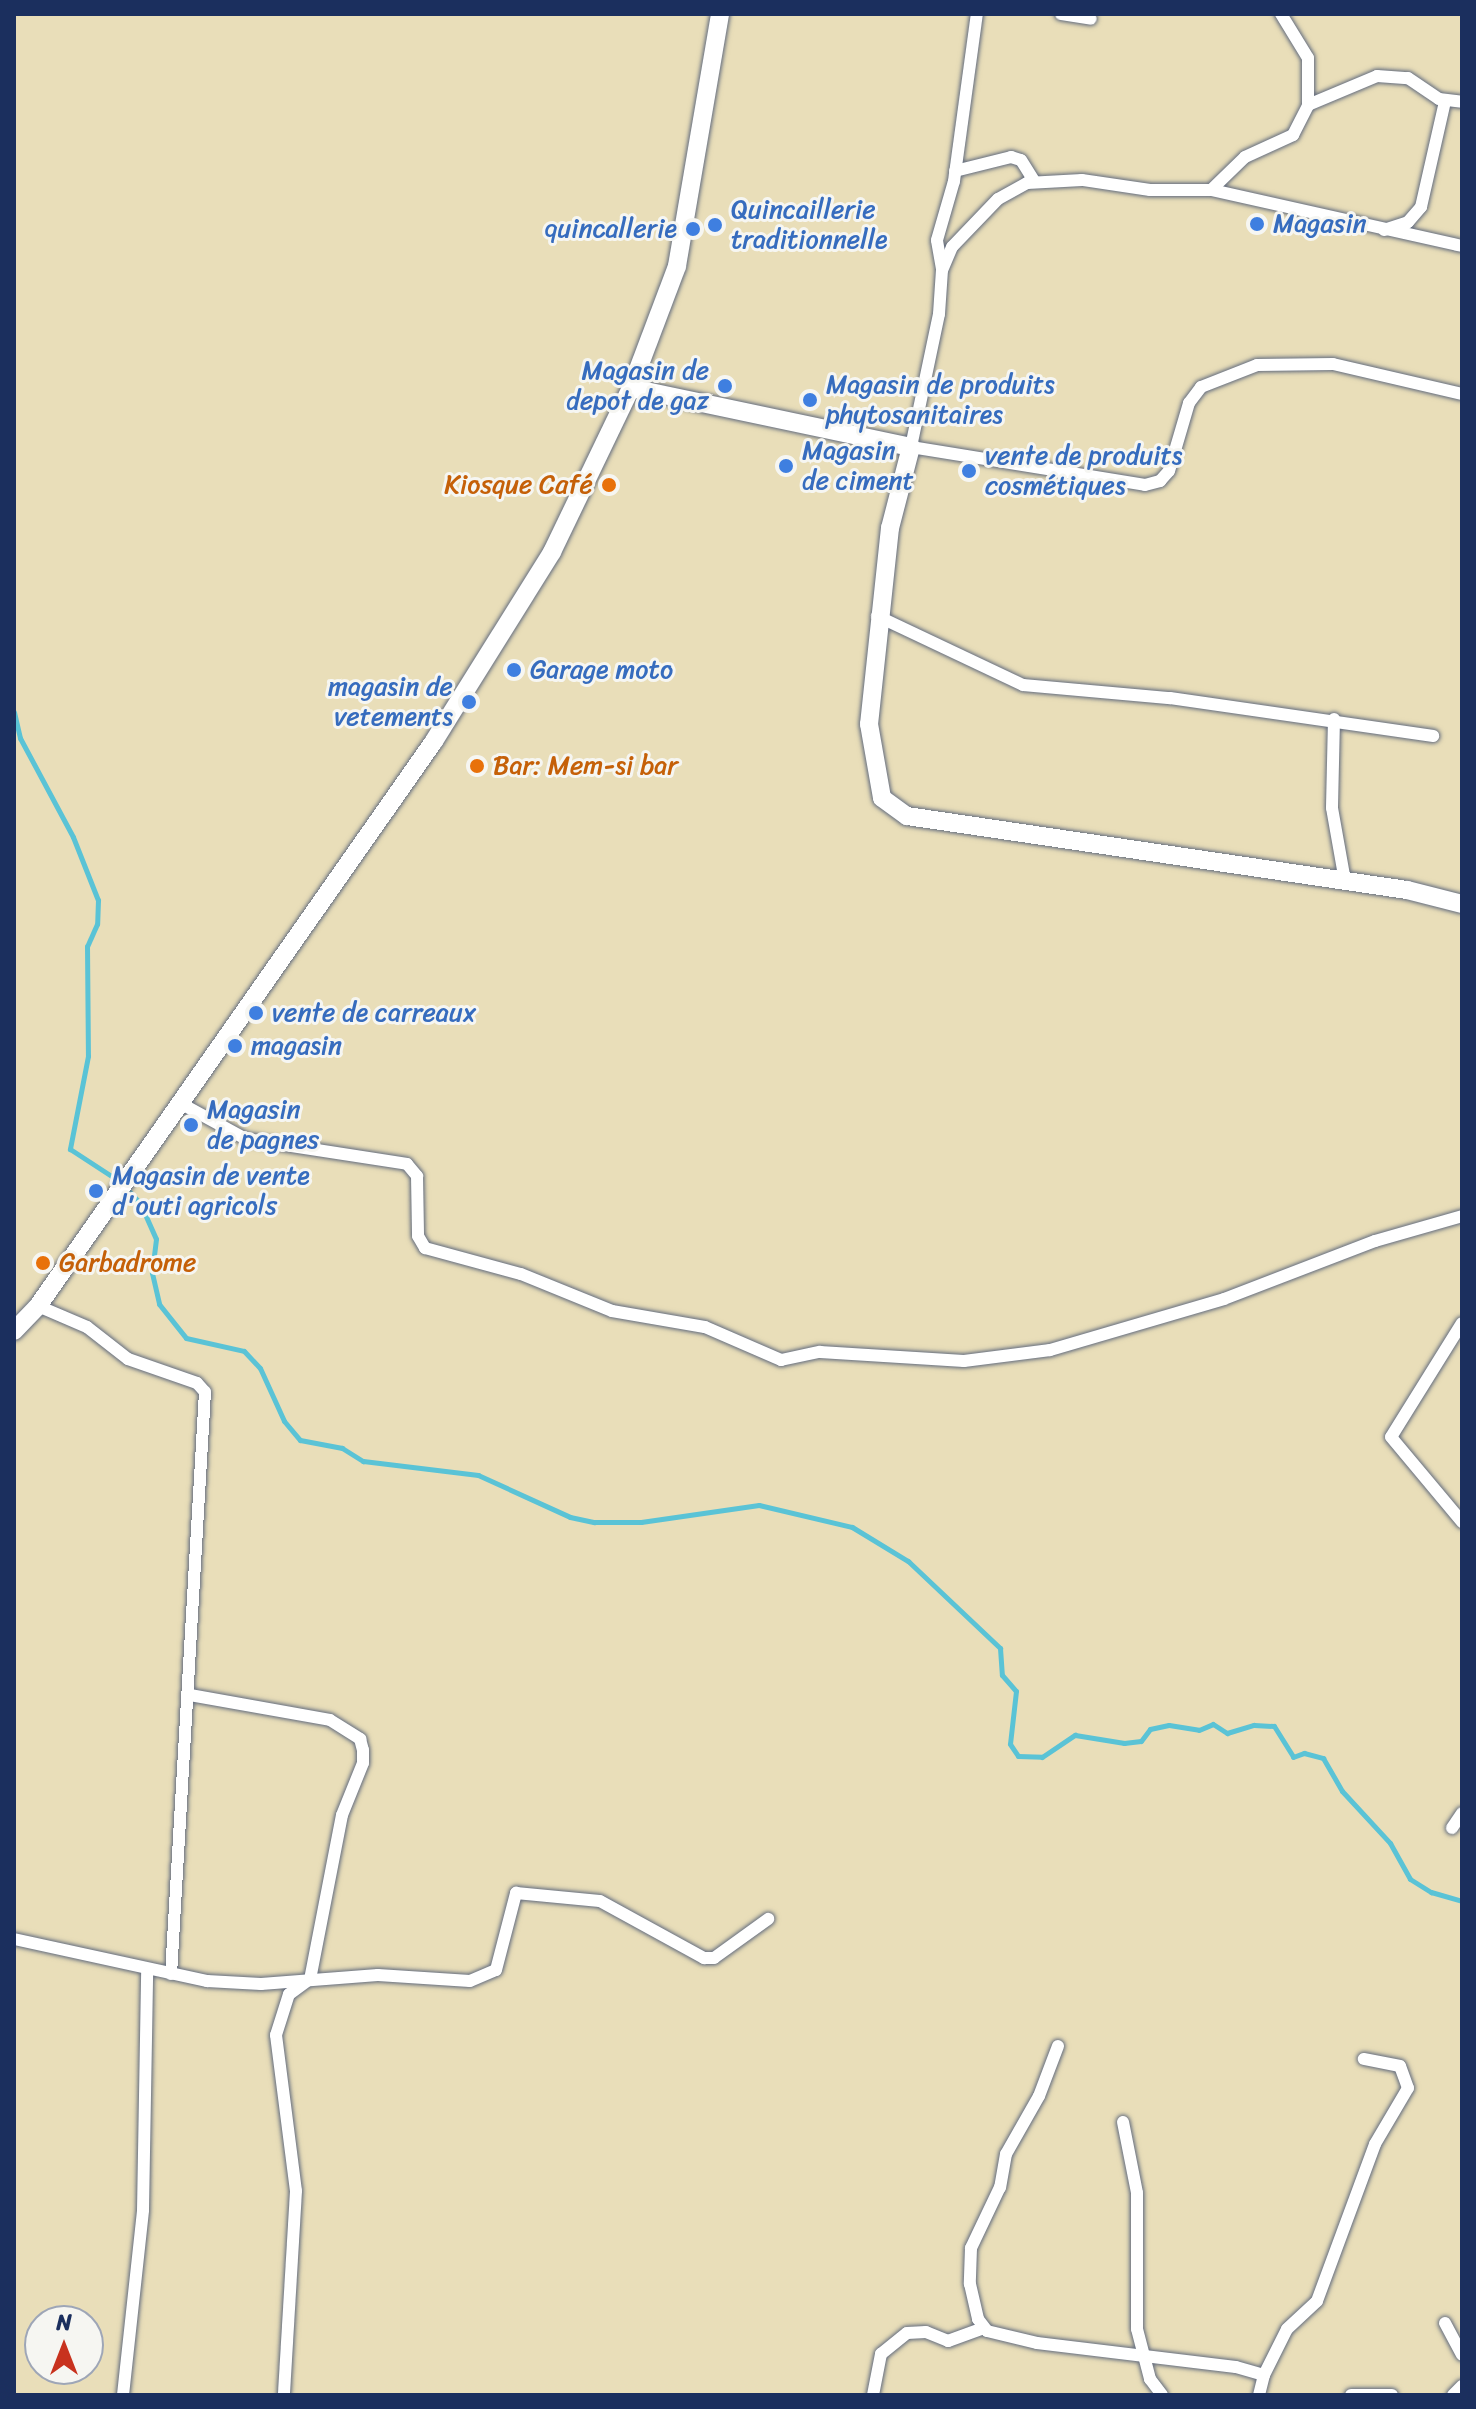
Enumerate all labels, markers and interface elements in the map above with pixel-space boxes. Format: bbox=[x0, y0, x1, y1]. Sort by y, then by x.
place label: Quincaillerie traditionnelle bbox=[731, 194, 888, 256]
place label: Magasin bbox=[1273, 208, 1367, 240]
place label: quincallerie bbox=[545, 213, 677, 245]
marker: Magasin bbox=[1248, 215, 1266, 233]
marker: Quincaillerie traditionnelle bbox=[706, 216, 724, 234]
marker: quincallerie bbox=[684, 220, 702, 238]
place label: Magasin de depot de gaz bbox=[565, 355, 709, 416]
place label: Magasin de produits phytosanitaires bbox=[826, 369, 1056, 430]
marker: Magasin de depot de gaz bbox=[716, 377, 734, 395]
marker: Magasin de produits phytosanitaires bbox=[801, 391, 819, 409]
place label: Magasin de ciment bbox=[802, 435, 915, 496]
place label: vente de produits cosmétiques bbox=[985, 440, 1185, 502]
marker: Magasin de ciment bbox=[777, 457, 795, 475]
marker: vente de produits cosmétiques bbox=[960, 462, 978, 480]
place label: Kiosque Café bbox=[444, 469, 593, 501]
marker: Kiosque Café bbox=[600, 476, 618, 494]
place label: Garage moto bbox=[530, 654, 673, 686]
marker: Garage moto bbox=[505, 661, 523, 679]
place label: magasin de vetements bbox=[328, 671, 453, 732]
marker: magasin de vetements bbox=[460, 693, 478, 711]
place label: Bar: Mem-si bar bbox=[493, 750, 678, 782]
marker: Bar: Mem-si bar bbox=[468, 757, 486, 775]
place label: vente de carreaux bbox=[272, 997, 477, 1029]
marker: vente de carreaux bbox=[247, 1004, 265, 1022]
place label: magasin bbox=[251, 1030, 342, 1062]
marker: magasin bbox=[226, 1037, 244, 1055]
place label: Magasin de pagnes bbox=[207, 1094, 320, 1156]
marker: Magasin de pagnes bbox=[182, 1116, 200, 1134]
place label: Magasin de vente d'outi agricols bbox=[112, 1160, 310, 1222]
marker: Magasin de vente d'outi agricols bbox=[87, 1182, 105, 1200]
place label: Garbadrome bbox=[59, 1247, 196, 1279]
marker: Garbadrome bbox=[34, 1254, 52, 1272]
text: N bbox=[56, 2303, 72, 2342]
north arrow bbox=[24, 2305, 104, 2385]

